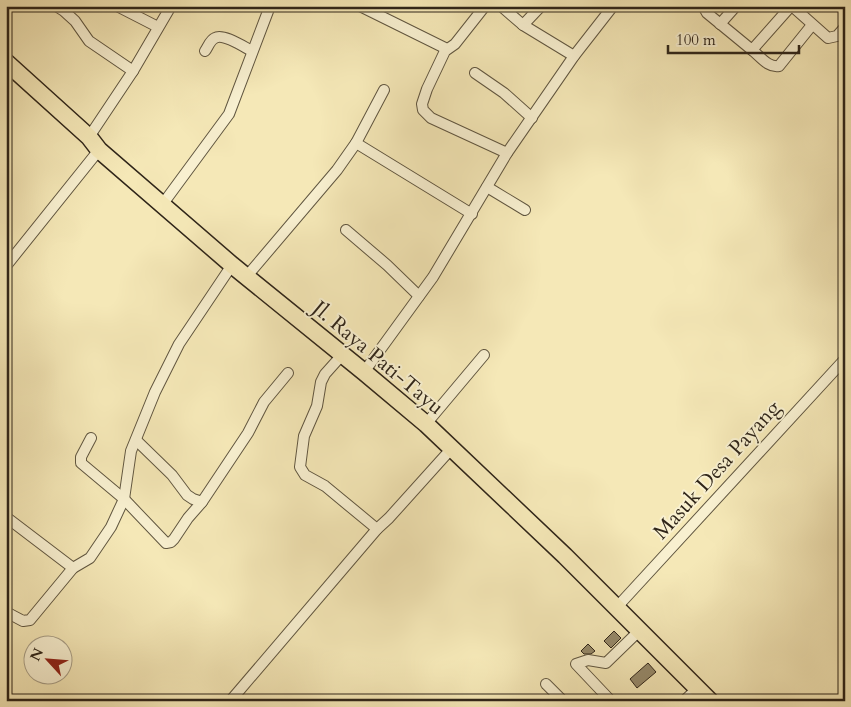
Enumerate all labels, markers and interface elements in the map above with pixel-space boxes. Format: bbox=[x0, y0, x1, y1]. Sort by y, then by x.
scale bar bbox=[668, 22, 800, 54]
text: 100 m bbox=[676, 30, 716, 50]
street label: Jl. Raya Pati-Tayu bbox=[304, 292, 450, 422]
street label: Masuk Desa Payang bbox=[647, 394, 787, 546]
north arrow bbox=[22, 634, 72, 684]
text: N bbox=[26, 645, 48, 664]

